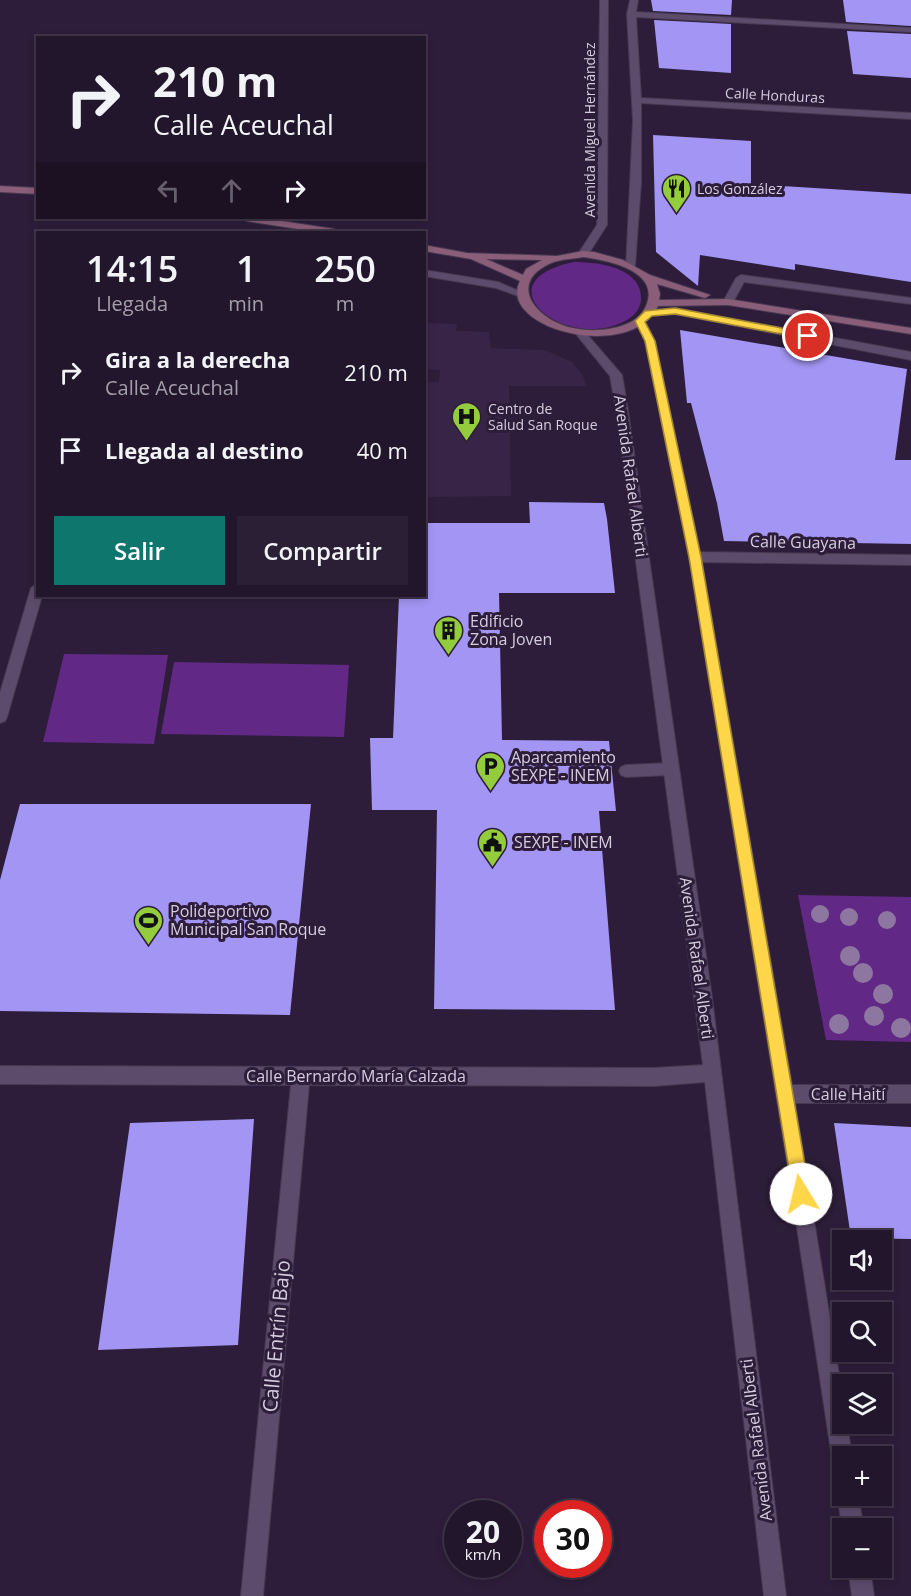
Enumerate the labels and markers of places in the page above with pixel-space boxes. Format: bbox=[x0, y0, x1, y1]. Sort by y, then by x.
restaurant icon: Los González bbox=[660, 172, 692, 214]
place label: Los González bbox=[697, 179, 783, 198]
pin bbox=[782, 310, 833, 361]
place label: Centro de Salud San Roque bbox=[488, 399, 598, 434]
hospital icon: Centro de Salud San Roque bbox=[451, 400, 483, 442]
place label: Edificio Zona Joven bbox=[470, 610, 552, 650]
building icon: Edificio Zona Joven bbox=[433, 614, 465, 656]
place label: Aparcamiento SEXPE - INEM bbox=[511, 746, 616, 786]
parking icon: Aparcamiento SEXPE - INEM bbox=[474, 750, 506, 792]
public building icon: SEXPE - INEM bbox=[477, 826, 509, 868]
place label: SEXPE - INEM bbox=[514, 831, 613, 853]
place label: Polideportivo Municipal San Roque bbox=[170, 900, 326, 940]
sports icon: Polideportivo Municipal San Roque bbox=[133, 904, 165, 946]

